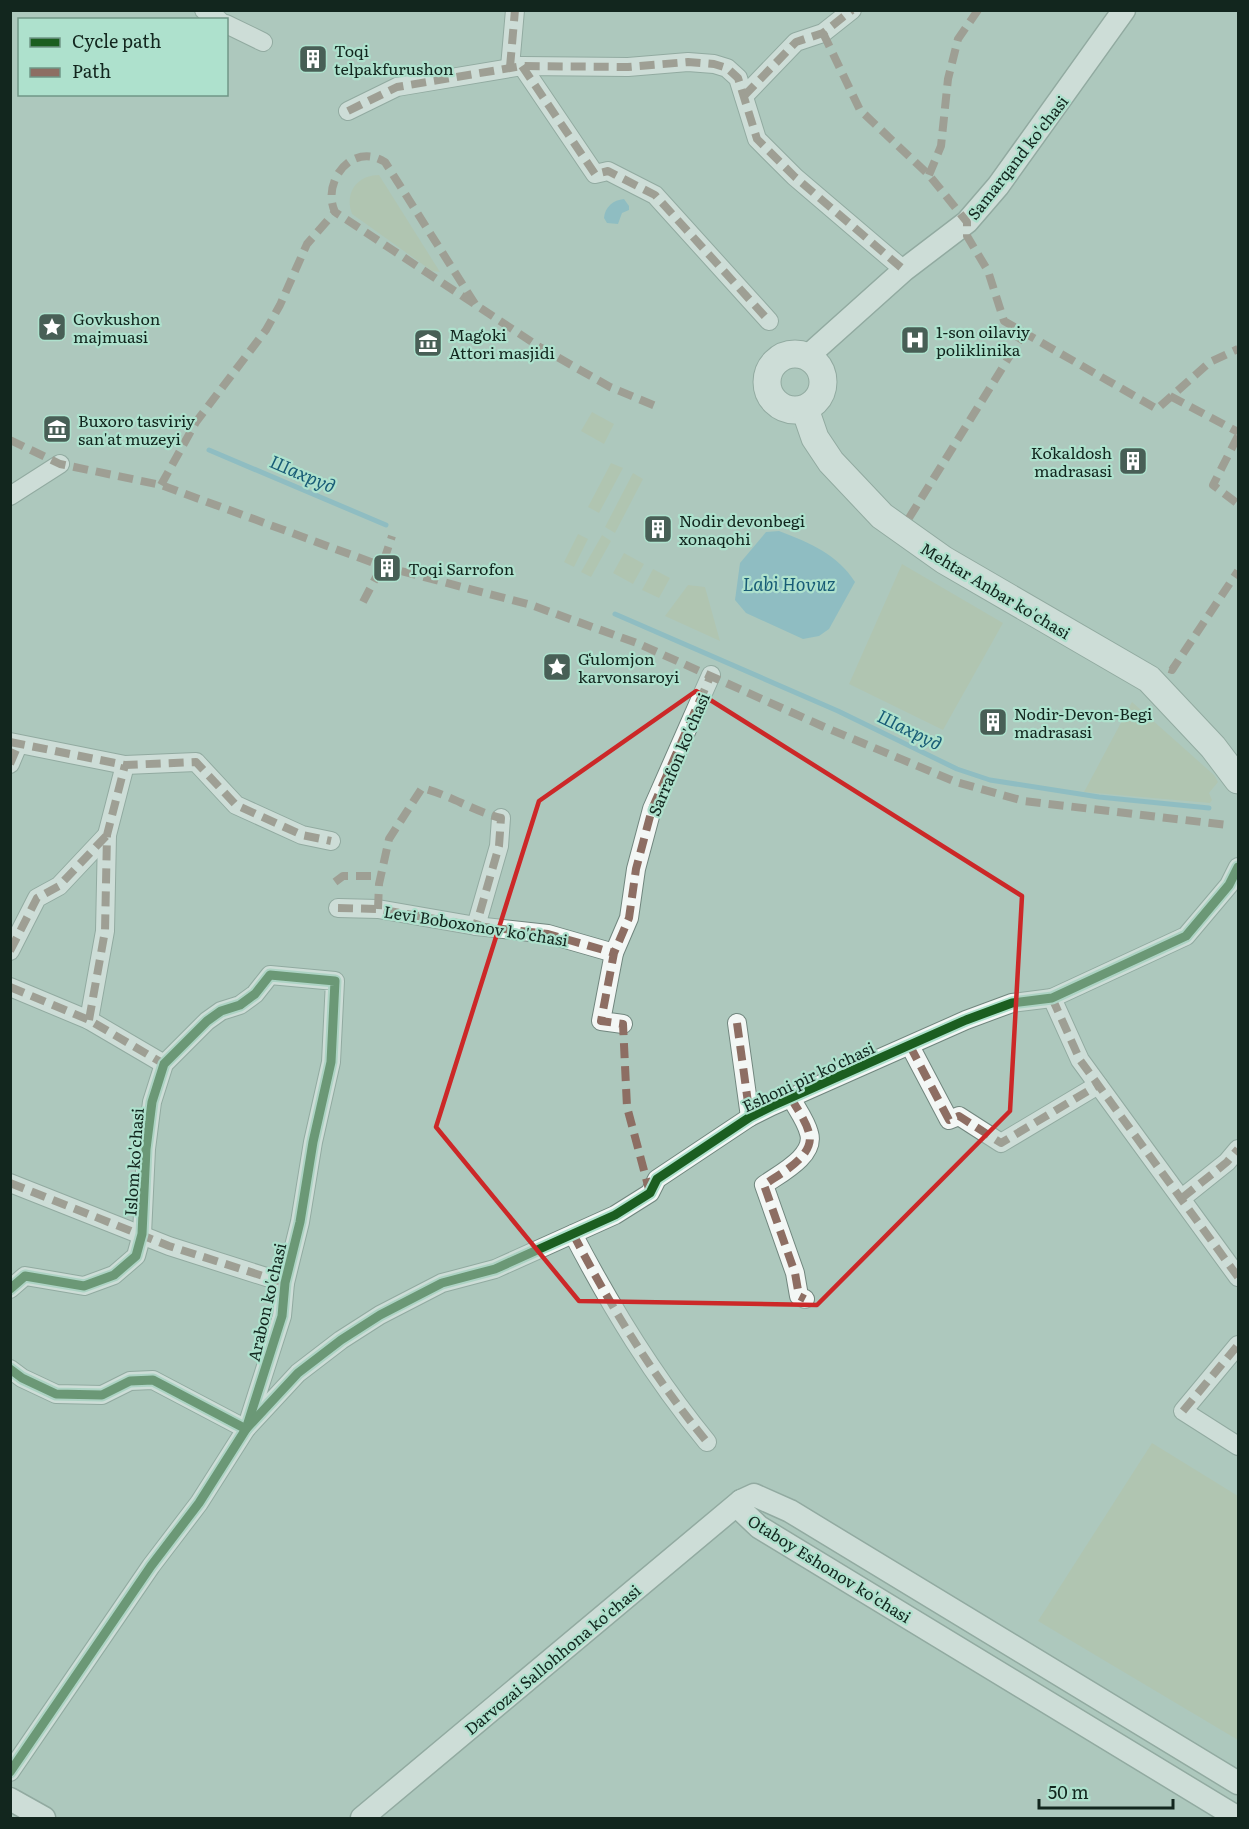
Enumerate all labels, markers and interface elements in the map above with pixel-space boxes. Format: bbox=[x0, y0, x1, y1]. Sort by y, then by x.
legend bbox=[18, 18, 228, 96]
text: Cycle path bbox=[72, 27, 161, 54]
place label: Toqi telpakfurushon bbox=[334, 38, 454, 80]
building icon: Toqi telpakfurushon bbox=[297, 43, 329, 75]
text: Path bbox=[72, 57, 111, 84]
street label: Samarqand ko'chasi bbox=[961, 90, 1073, 224]
place label: Govkushon majmuasi bbox=[73, 306, 161, 348]
place icon: Govkushon majmuasi bbox=[36, 311, 68, 343]
place label: 1-son oilaviy poliklinika bbox=[936, 319, 1031, 361]
place label: Magʻoki Attori masjidi bbox=[449, 322, 555, 364]
hospital icon: 1-son oilaviy poliklinika bbox=[899, 324, 931, 356]
museum icon: Magʻoki Attori masjidi bbox=[412, 327, 444, 359]
place label: Buxoro tasviriy san'at muzeyi bbox=[78, 408, 196, 450]
museum icon: Buxoro tasviriy san'at muzeyi bbox=[41, 413, 73, 445]
place label: Koʻkaldosh madrasasi bbox=[1031, 440, 1112, 482]
building icon: Koʻkaldosh madrasasi bbox=[1117, 445, 1149, 477]
water label: Шахруд bbox=[266, 447, 340, 499]
place label: Nodir devonbegi xonaqohi bbox=[679, 508, 805, 550]
building icon: Nodir devonbegi xonaqohi bbox=[642, 513, 674, 545]
street label: Mehtar Anbar ko'chasi bbox=[916, 536, 1076, 644]
building icon: Toqi Sarrofon bbox=[371, 552, 403, 584]
place label: Toqi Sarrofon bbox=[408, 556, 515, 580]
water label: Labi Hovuz bbox=[743, 570, 836, 597]
place label: Gʻulomjon karvonsaroyi bbox=[578, 646, 679, 688]
place icon: Gʻulomjon karvonsaroyi bbox=[541, 651, 573, 683]
street label: Sarrafon ko'chasi bbox=[641, 689, 715, 819]
place label: Nodir-Devon-Begi madrasasi bbox=[1014, 701, 1152, 743]
water label: Шахруд bbox=[873, 702, 947, 756]
building icon: Nodir-Devon-Begi madrasasi bbox=[977, 706, 1009, 738]
street label: Levi Boboxonov ko'chasi bbox=[382, 899, 570, 951]
street label: Eshoni pir ko'chasi bbox=[738, 1035, 878, 1117]
street label: Islom ko'chasi bbox=[117, 1107, 149, 1217]
street label: Arabon ko'chasi bbox=[241, 1240, 291, 1364]
street label: Otaboy Eshonov ko'chasi bbox=[744, 1508, 916, 1628]
street label: Darvozai Sallohhona ko'chasi bbox=[459, 1578, 645, 1740]
scale bar bbox=[1039, 1772, 1172, 1810]
text: 50 m bbox=[1048, 1778, 1089, 1805]

